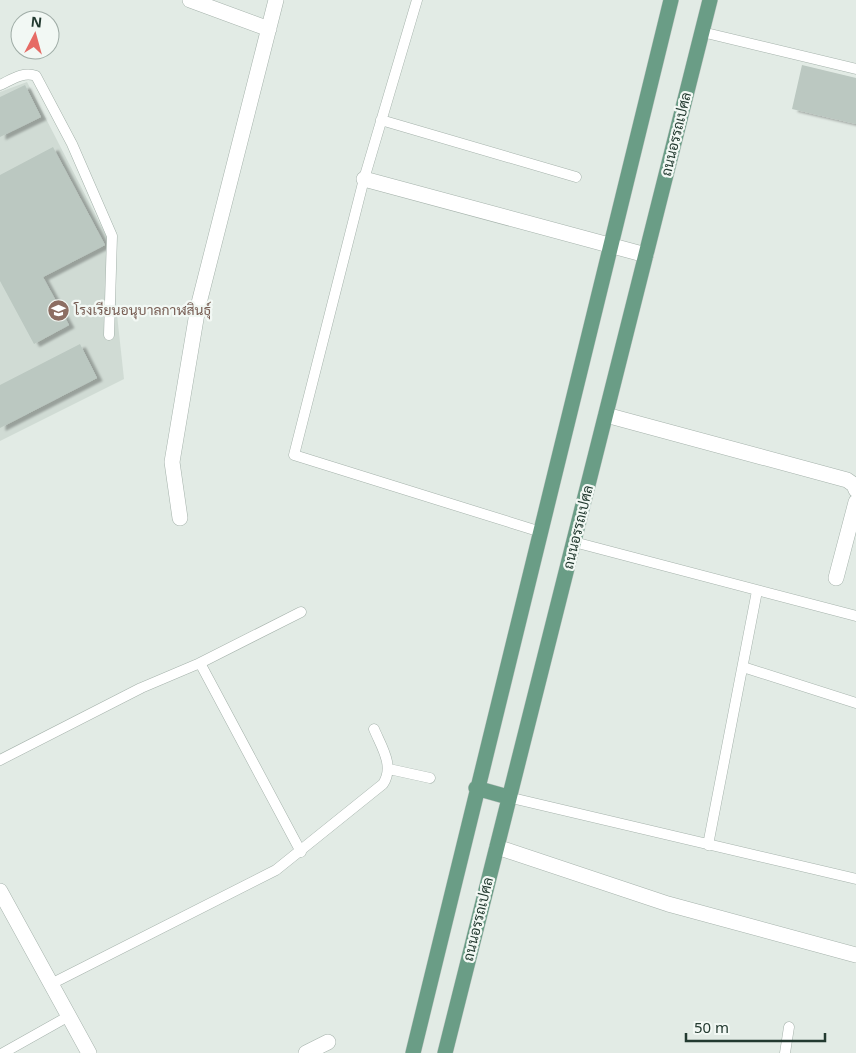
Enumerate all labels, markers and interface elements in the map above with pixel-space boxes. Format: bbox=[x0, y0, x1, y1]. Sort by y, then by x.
north arrow bbox=[10, 10, 60, 60]
text: N bbox=[30, 12, 43, 32]
street label: ถนนอรรถเปศล bbox=[656, 90, 695, 178]
school or university icon: โรงเรียนอนุบาลกาฬสินธุ์ bbox=[46, 298, 70, 322]
place label: โรงเรียนอนุบาลกาฬสินธุ์ bbox=[73, 300, 212, 320]
street label: ถนนอรรถเปศล bbox=[558, 483, 597, 571]
street label: ถนนอรรถเปศล bbox=[458, 875, 497, 963]
scale bar bbox=[686, 1010, 825, 1042]
text: 50 m bbox=[694, 1017, 729, 1037]

